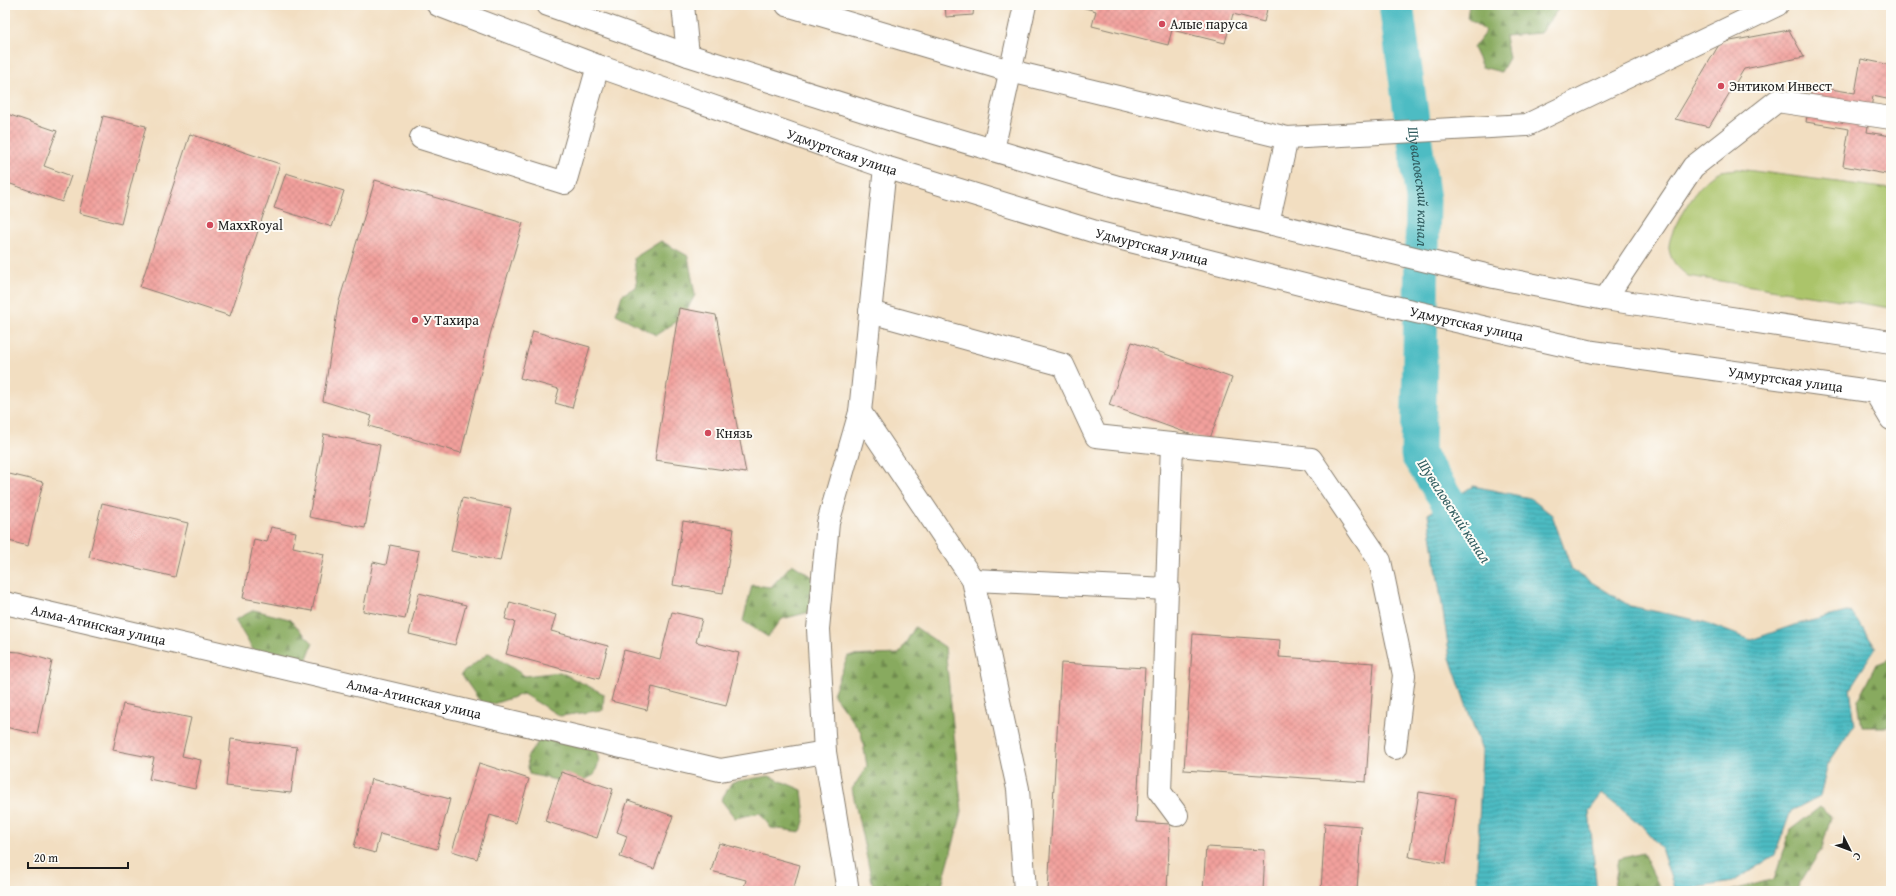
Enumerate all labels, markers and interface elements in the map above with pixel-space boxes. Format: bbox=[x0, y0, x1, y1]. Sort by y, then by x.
place label: Алые паруса bbox=[1170, 14, 1248, 34]
marker: Алые паруса bbox=[1157, 19, 1167, 29]
place label: Энтиком Инвест bbox=[1729, 76, 1832, 96]
marker: Энтиком Инвест bbox=[1716, 81, 1726, 91]
street label: Удмуртская улица bbox=[784, 123, 900, 180]
water label: Шуваловский канал bbox=[1403, 125, 1434, 247]
place label: MaxxRoyal bbox=[218, 215, 283, 235]
marker: MaxxRoyal bbox=[205, 220, 215, 230]
street label: Удмуртская улица bbox=[1093, 222, 1211, 270]
street label: Удмуртская улица bbox=[1408, 301, 1526, 346]
place label: У Тахира bbox=[423, 310, 479, 330]
marker: У Тахира bbox=[410, 315, 420, 325]
street label: Удмуртская улица bbox=[1727, 361, 1845, 397]
place label: Князь bbox=[716, 423, 753, 443]
marker: Князь bbox=[703, 428, 713, 438]
water label: Шуваловский канал bbox=[1413, 454, 1496, 567]
street label: Алма-Атинская улица bbox=[29, 599, 168, 650]
street label: Алма-Атинская улица bbox=[345, 673, 484, 724]
north arrow bbox=[1830, 830, 1870, 870]
scale bar bbox=[28, 844, 128, 870]
text: 20 m bbox=[34, 849, 58, 866]
text: С bbox=[1849, 849, 1865, 864]

